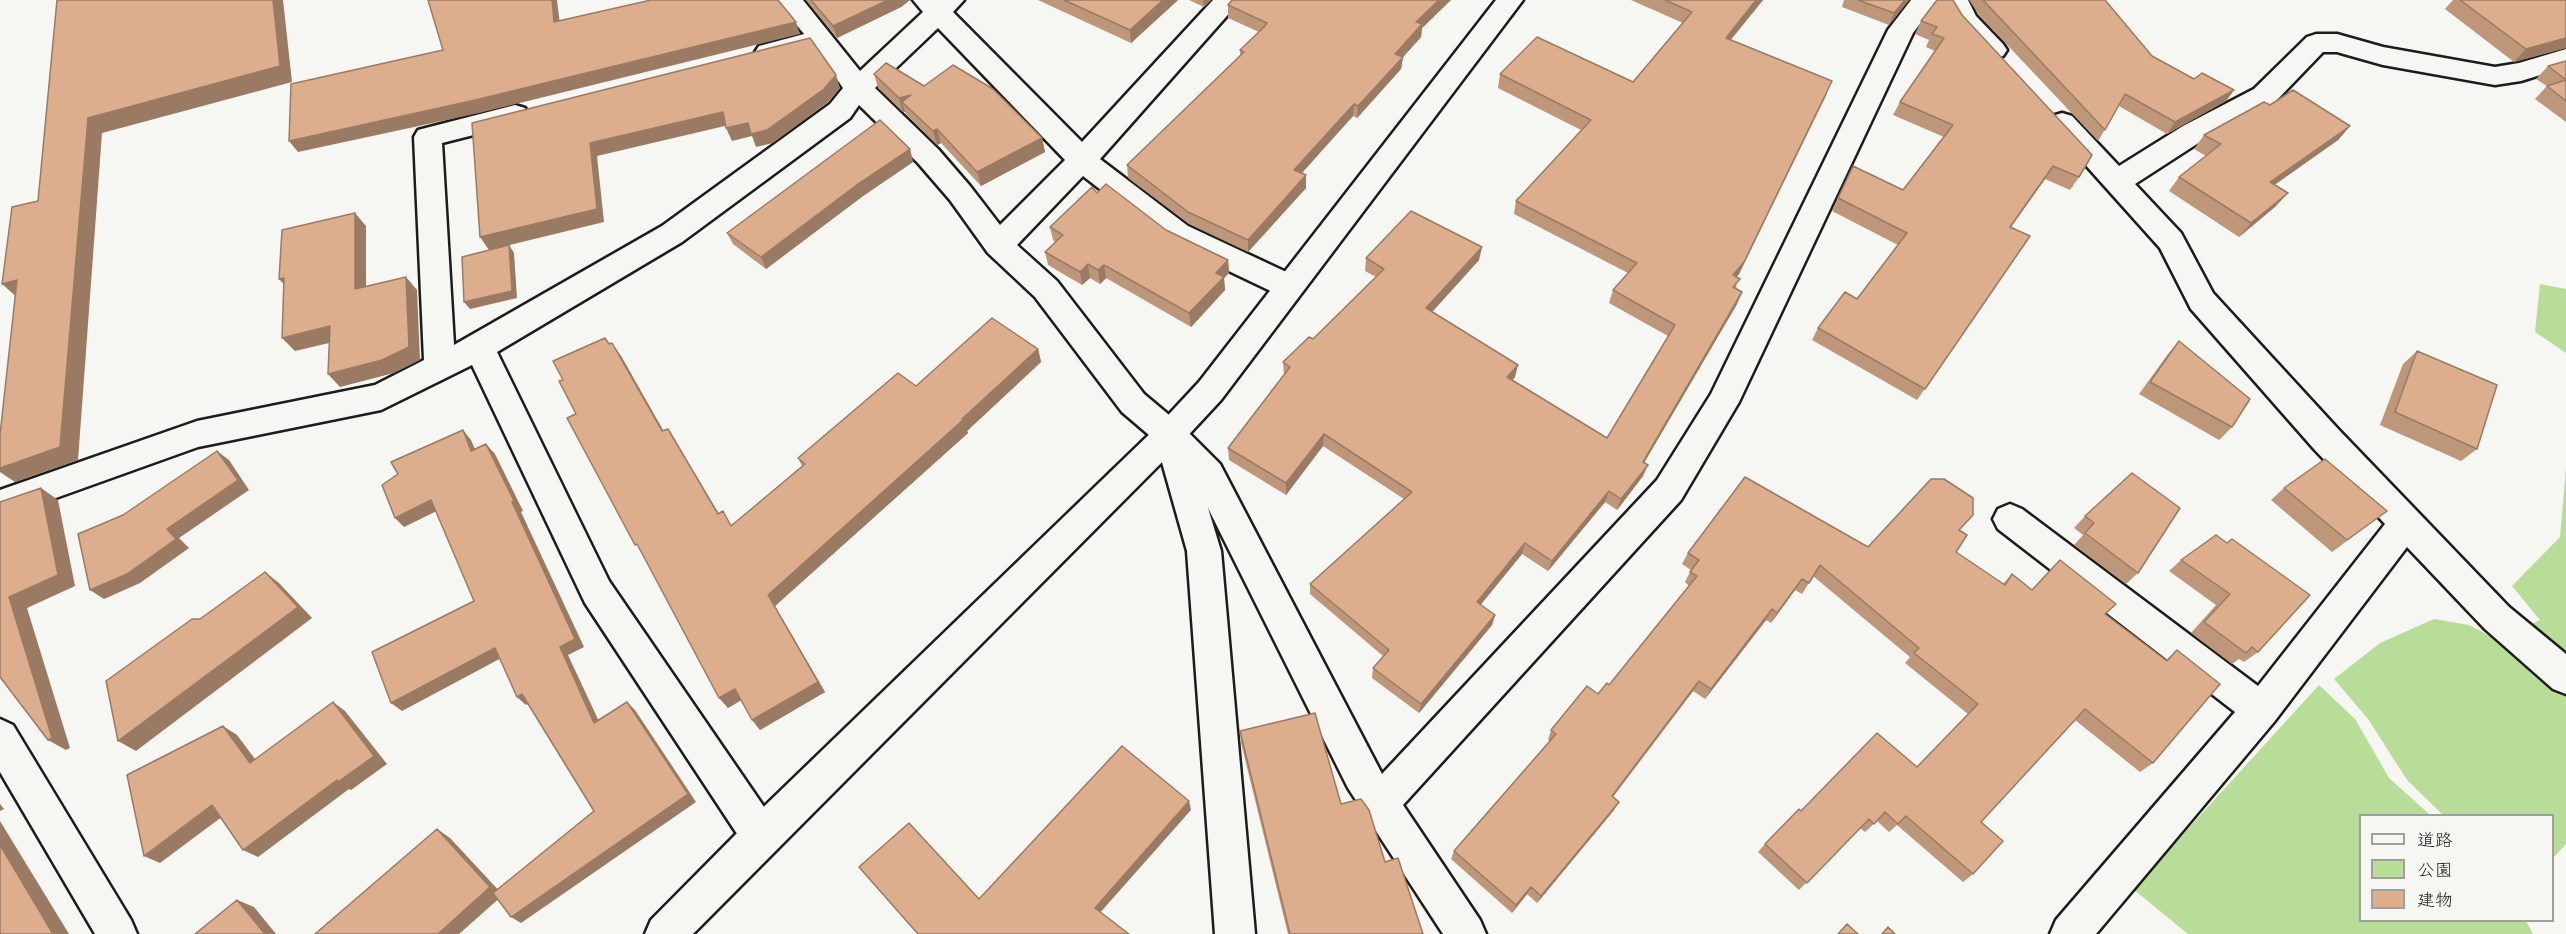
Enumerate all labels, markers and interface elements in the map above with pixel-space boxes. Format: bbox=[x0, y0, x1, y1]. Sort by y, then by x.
legend bbox=[2359, 814, 2554, 922]
text: 道路 bbox=[2417, 832, 2453, 853]
text: 公園 bbox=[2417, 862, 2453, 883]
text: 建物 bbox=[2417, 892, 2453, 913]

